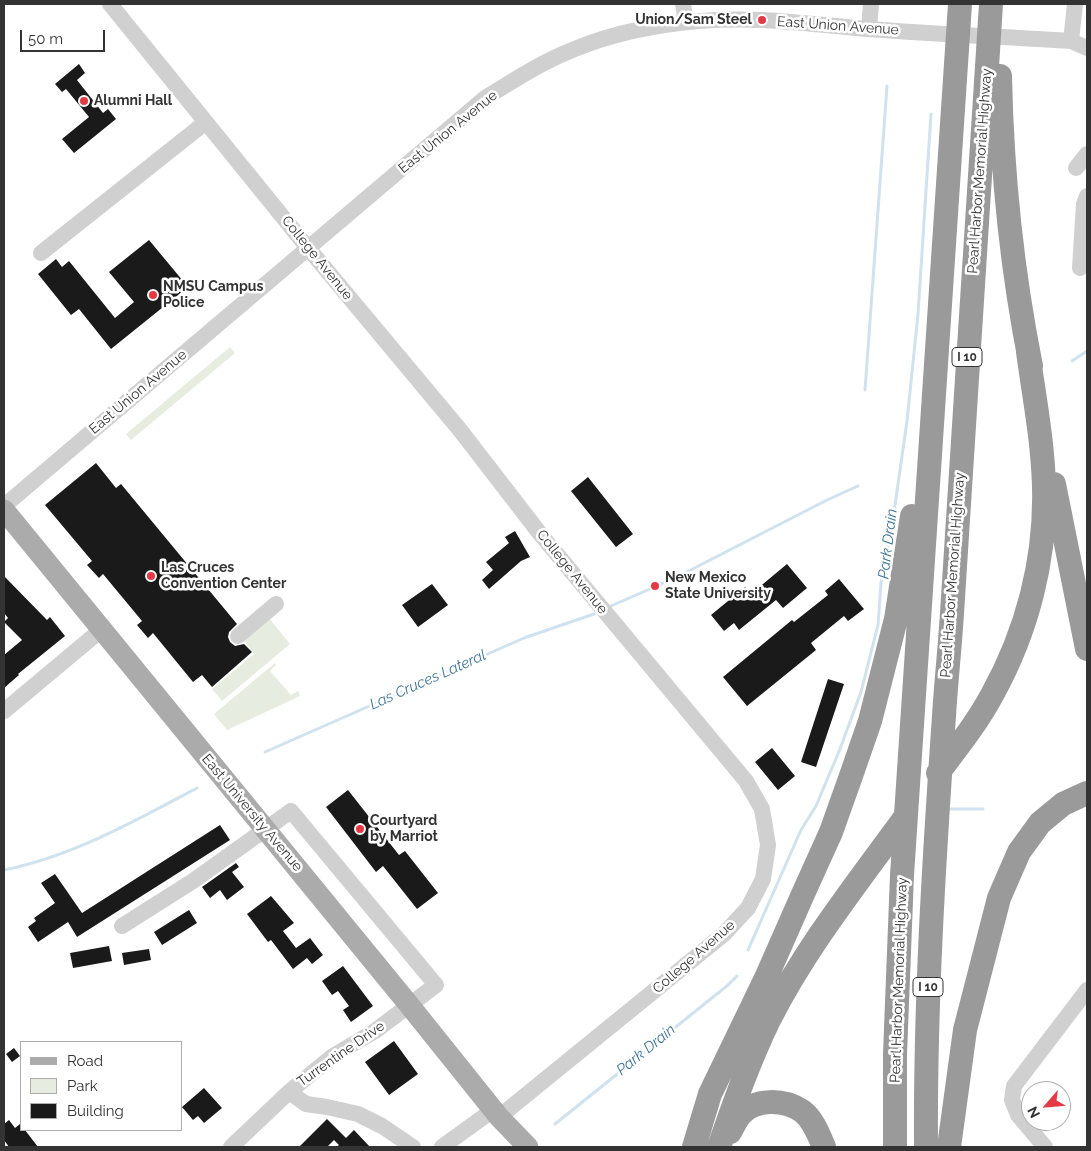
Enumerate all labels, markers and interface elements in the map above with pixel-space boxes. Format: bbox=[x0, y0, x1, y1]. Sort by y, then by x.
place label: Union/Sam Steel bbox=[635, 12, 752, 28]
street label: East Union Avenue bbox=[777, 13, 899, 39]
marker: Union/Sam Steel bbox=[756, 14, 768, 26]
scale bar bbox=[22, 20, 108, 52]
text: 50 m bbox=[28, 30, 63, 48]
street label: Pearl Harbor Memorial Highway bbox=[964, 68, 996, 274]
street label: East Union Avenue bbox=[395, 87, 501, 177]
place label: Alumni Hall bbox=[94, 93, 172, 109]
marker: Alumni Hall bbox=[78, 95, 90, 107]
street label: College Avenue bbox=[278, 213, 356, 303]
place label: NMSU Campus Police bbox=[163, 279, 263, 312]
marker: NMSU Campus Police bbox=[147, 289, 159, 301]
street label: East Union Avenue bbox=[86, 346, 190, 438]
road number: I 10 bbox=[952, 348, 982, 367]
street label: Pearl Harbor Memorial Highway bbox=[937, 472, 969, 678]
water label: Park Drain bbox=[875, 508, 901, 580]
street label: College Avenue bbox=[533, 527, 611, 617]
place label: Las Cruces Convention Center bbox=[161, 560, 286, 592]
marker: Las Cruces Convention Center bbox=[145, 570, 157, 582]
place label: New Mexico State University bbox=[665, 570, 771, 602]
marker: New Mexico State University bbox=[649, 580, 661, 592]
water label: Las Cruces Lateral bbox=[367, 646, 489, 714]
street label: East University Avenue bbox=[198, 751, 306, 875]
place label: Courtyard by Marriot bbox=[370, 813, 438, 846]
marker: Courtyard by Marriot bbox=[354, 823, 366, 835]
street label: Pearl Harbor Memorial Highway bbox=[887, 877, 911, 1083]
street label: College Avenue bbox=[649, 917, 739, 997]
road number: I 10 bbox=[913, 978, 943, 996]
street label: Turrentine Drive bbox=[294, 1018, 388, 1090]
water label: Park Drain bbox=[613, 1021, 679, 1079]
legend bbox=[20, 1041, 182, 1131]
text: Road bbox=[67, 1052, 103, 1070]
text: Park bbox=[67, 1077, 98, 1095]
north arrow bbox=[1021, 1081, 1071, 1131]
text: Building bbox=[67, 1102, 124, 1120]
text: N bbox=[1024, 1104, 1043, 1121]

